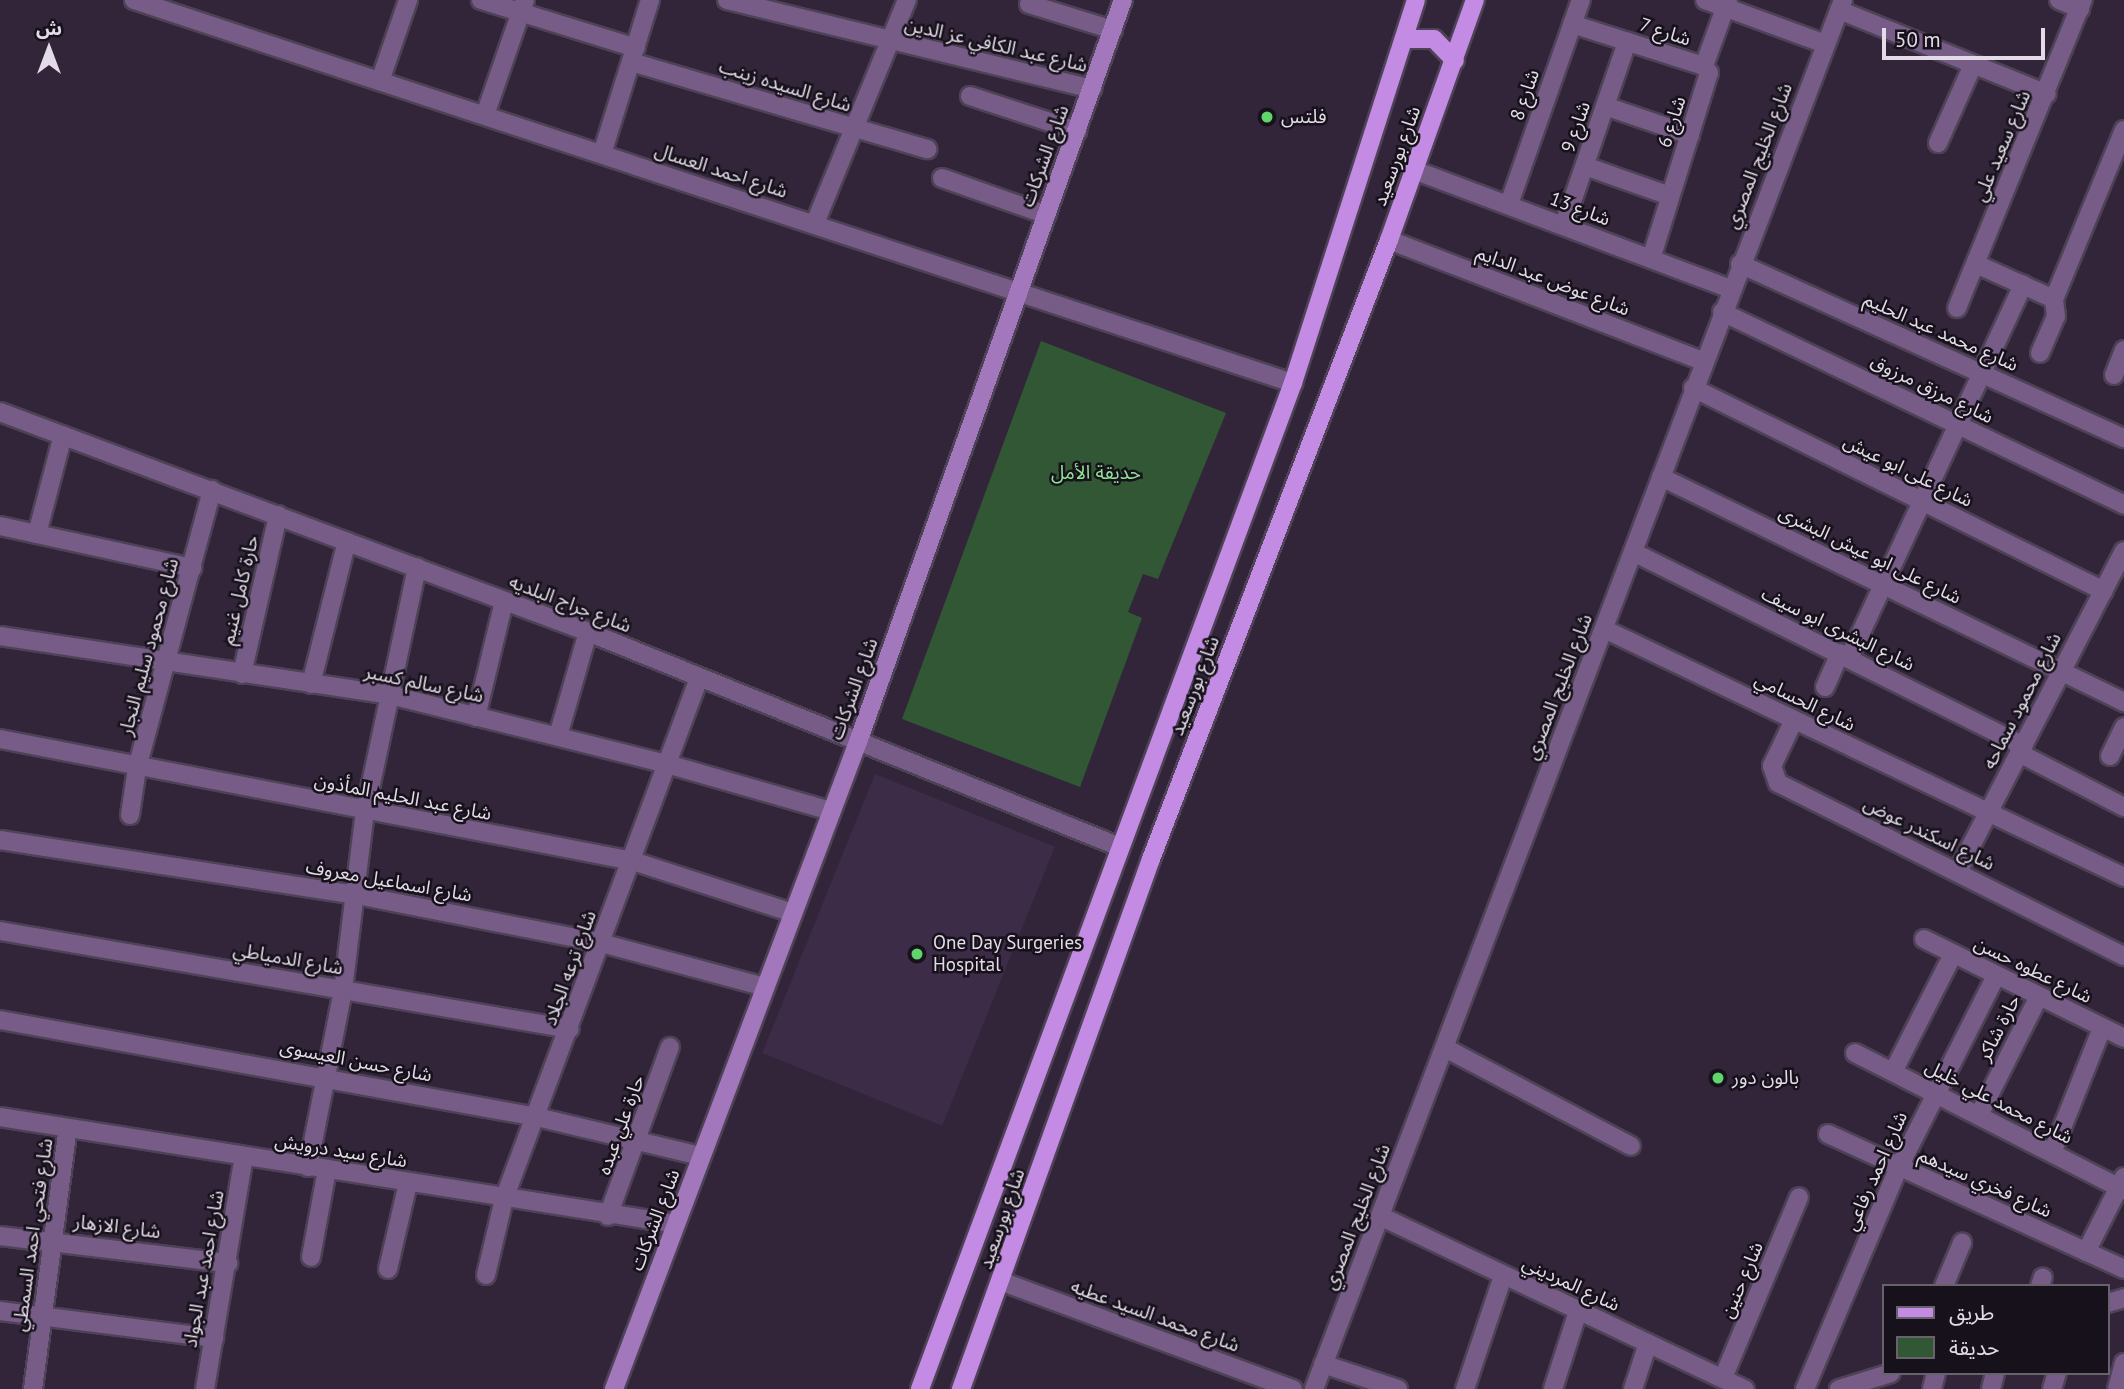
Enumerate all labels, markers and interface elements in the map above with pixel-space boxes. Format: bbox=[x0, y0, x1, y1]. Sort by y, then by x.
street label: شارع عبد الكافي عز الدين bbox=[902, 13, 1090, 77]
street label: شارع 7 bbox=[1637, 13, 1693, 51]
north arrow bbox=[14, 14, 84, 84]
scale bar bbox=[1886, 14, 2049, 58]
text: ش bbox=[36, 16, 62, 40]
text: 50 m bbox=[1895, 26, 1941, 53]
street label: شارع السيده زينب bbox=[716, 55, 854, 117]
street label: شارع 8 bbox=[1506, 66, 1544, 124]
street label: شارع الخليج المصري bbox=[1721, 80, 1797, 232]
street label: شارع سعيد علي bbox=[1968, 87, 2036, 205]
street label: شارع 6 bbox=[1653, 94, 1691, 150]
street label: شارع 9 bbox=[1557, 98, 1595, 156]
street label: شارع الشركات bbox=[1016, 102, 1074, 210]
street label: شارع بورسعيد bbox=[1368, 103, 1426, 209]
place label: فلتس bbox=[1281, 106, 1326, 128]
marker: فلتس bbox=[1259, 109, 1275, 125]
street label: شارع احمد العسال bbox=[652, 139, 790, 203]
street label: شارع 13 bbox=[1547, 187, 1613, 231]
street label: شارع عوض عبد الدايم bbox=[1473, 241, 1633, 321]
street label: شارع محمد عبد الحليم bbox=[1860, 288, 2022, 376]
street label: شارع مرزق مرزوق bbox=[1867, 350, 1997, 428]
street label: شارع على ابو عيش bbox=[1840, 430, 1976, 512]
park label: حديقة الأمل bbox=[1051, 462, 1141, 484]
street label: شارع على ابو عيش البشرى bbox=[1775, 501, 1965, 609]
street label: حارة كامل غنيم bbox=[216, 533, 264, 647]
street label: شارع محمود سليم النجار bbox=[114, 556, 184, 738]
street label: شارع جراج البلديه bbox=[506, 570, 634, 638]
street label: شارع البشرى ابو سيف bbox=[1758, 582, 1918, 676]
street label: شارع الخليج المصري bbox=[1521, 611, 1597, 763]
street label: شارع محمود سماحه bbox=[1978, 629, 2066, 773]
street label: شارع بورسعيد bbox=[1166, 633, 1224, 739]
street label: شارع الشركات bbox=[825, 635, 883, 743]
street label: شارع سالم كسبر bbox=[362, 660, 486, 708]
street label: شارع الحسامي bbox=[1751, 668, 1859, 736]
street label: شارع عبد الحليم المأذون bbox=[312, 769, 494, 825]
street label: شارع اسكندر عوض bbox=[1860, 792, 1998, 876]
street label: شارع اسماعيل معروف bbox=[304, 855, 474, 907]
street label: شارع ترعه الجلاد bbox=[539, 907, 601, 1029]
place label: One Day Surgeries Hospital bbox=[933, 932, 1083, 976]
street label: شارع عطوه حسن bbox=[1970, 932, 2096, 1008]
street label: شارع الدمياطي bbox=[231, 938, 345, 980]
marker: One Day Surgeries Hospital bbox=[907, 944, 927, 964]
street label: حارة شاكر bbox=[1973, 991, 2025, 1065]
street label: شارع حسن العيسوى bbox=[278, 1035, 434, 1087]
street label: شارع محمد علي خليل bbox=[1921, 1055, 2077, 1149]
place label: بالون دور bbox=[1732, 1067, 1799, 1089]
marker: بالون دور bbox=[1710, 1070, 1726, 1086]
street label: حارة علي عبده bbox=[593, 1072, 649, 1178]
street label: شارع احمد رفاعي bbox=[1840, 1108, 1912, 1234]
street label: شارع سيد درويش bbox=[273, 1129, 409, 1173]
street label: شارع فتحي احمد السمطي bbox=[8, 1137, 58, 1333]
street label: شارع الخليج المصري bbox=[1319, 1141, 1395, 1293]
street label: شارع فخري سيدهم bbox=[1915, 1143, 2055, 1223]
street label: شارع الشركات bbox=[625, 1166, 685, 1274]
street label: شارع بورسعيد bbox=[974, 1166, 1030, 1272]
street label: شارع احمد عبد الجواد bbox=[179, 1189, 229, 1349]
street label: شارع الازهار bbox=[72, 1210, 162, 1244]
street label: شارع حنين bbox=[1716, 1238, 1768, 1322]
street label: شارع المرديني bbox=[1519, 1252, 1623, 1316]
street label: شارع محمد السيد عطيه bbox=[1068, 1275, 1242, 1357]
legend bbox=[1882, 1284, 2110, 1375]
text: طريق bbox=[1949, 1299, 1994, 1326]
text: حديقة bbox=[1949, 1334, 1999, 1361]

